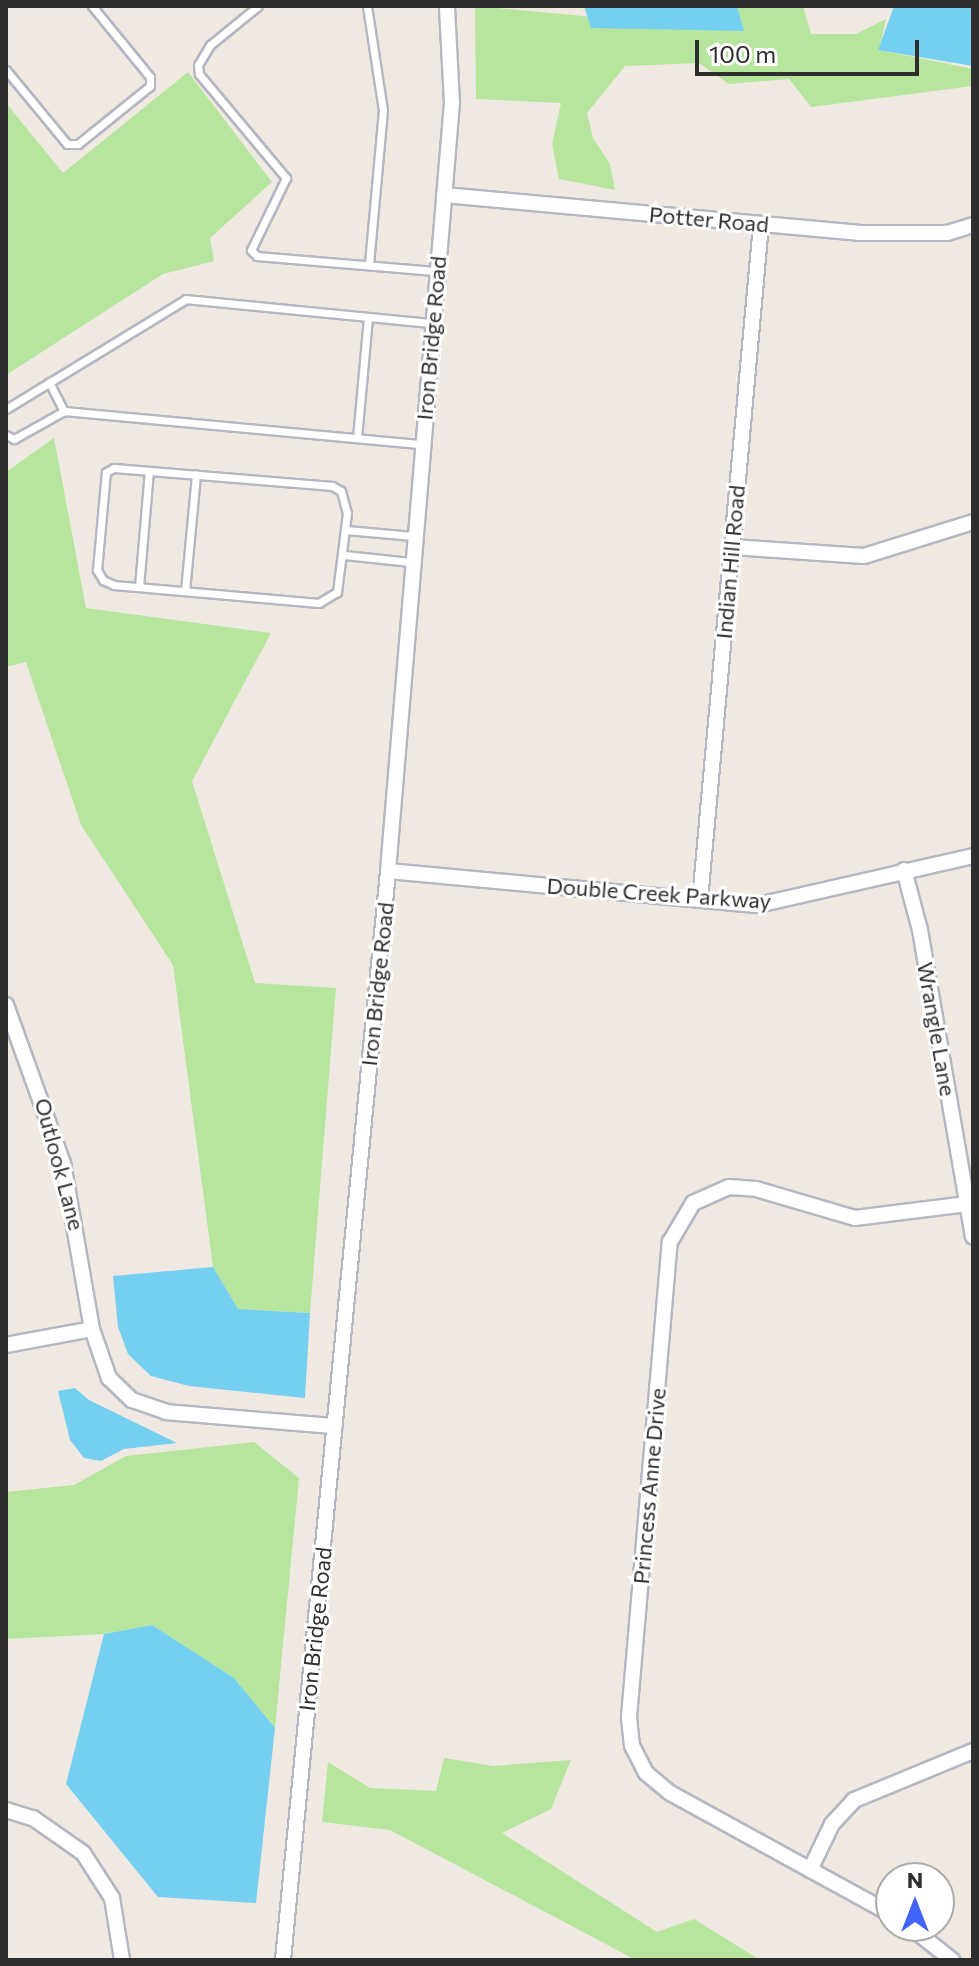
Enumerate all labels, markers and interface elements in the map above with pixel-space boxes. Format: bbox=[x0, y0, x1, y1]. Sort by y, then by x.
scale bar bbox=[699, 24, 923, 74]
text: 100 m bbox=[709, 39, 776, 68]
street label: Potter Road bbox=[648, 201, 770, 237]
street label: Iron Bridge Road bbox=[411, 255, 451, 421]
street label: Indian Hill Road bbox=[710, 484, 750, 640]
street label: Double Creek Parkway bbox=[546, 872, 772, 914]
street label: Iron Bridge Road bbox=[355, 901, 399, 1067]
street label: Wrangle Lane bbox=[912, 960, 962, 1098]
street label: Outlook Lane bbox=[30, 1095, 90, 1233]
street label: Princess Anne Drive bbox=[627, 1387, 671, 1585]
street label: Iron Bridge Road bbox=[293, 1546, 337, 1712]
north arrow bbox=[875, 1862, 955, 1942]
text: N bbox=[907, 1866, 923, 1893]

